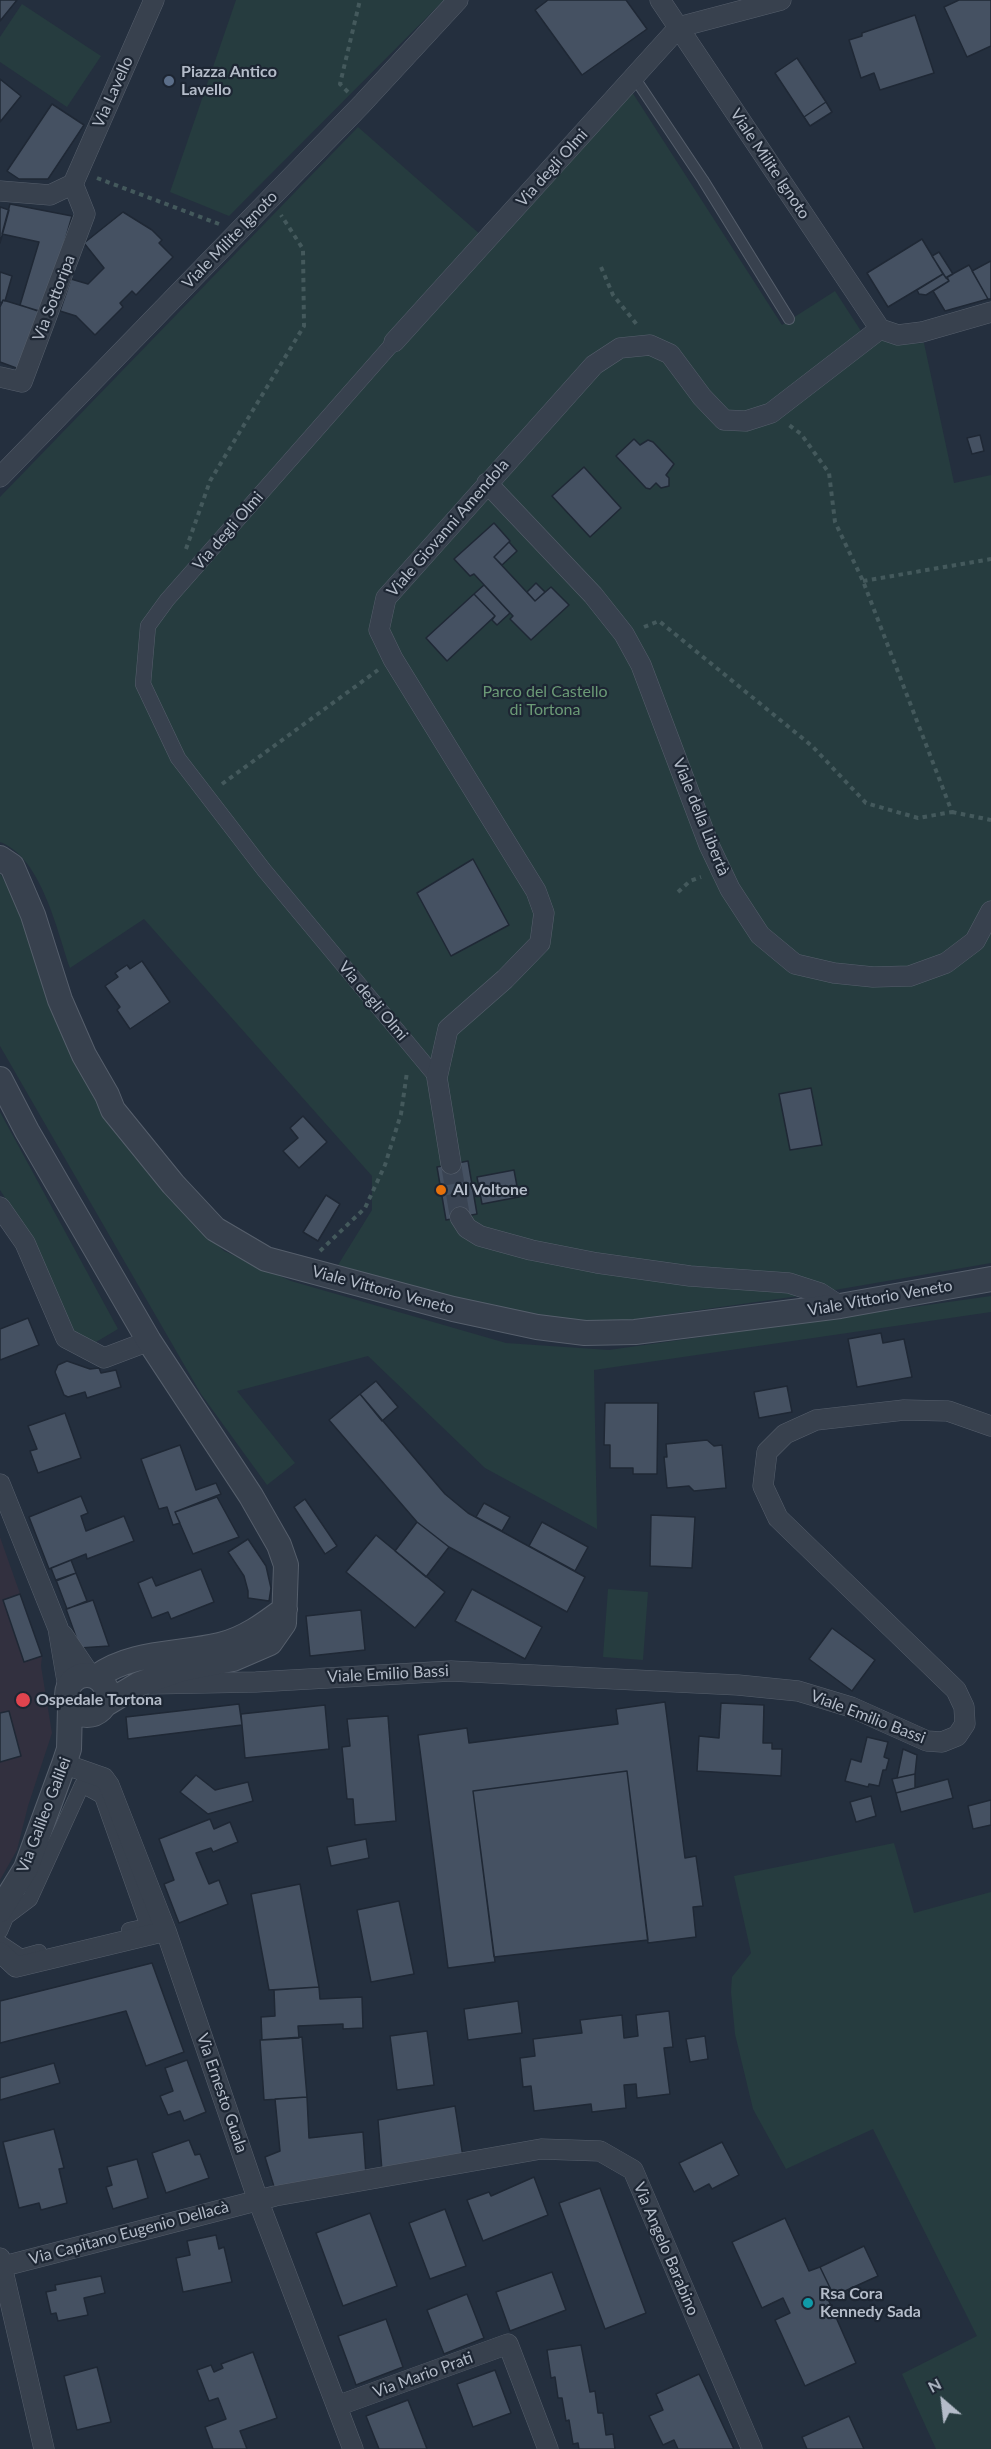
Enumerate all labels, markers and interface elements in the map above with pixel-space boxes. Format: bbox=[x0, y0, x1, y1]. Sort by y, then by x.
street label: Via Lavello bbox=[89, 53, 137, 131]
place label: Piazza Antico Lavello bbox=[181, 62, 277, 100]
marker: Piazza Antico Lavello bbox=[162, 74, 176, 88]
street label: Viale Milite Ignoto bbox=[726, 105, 814, 223]
street label: Via degli Olmi bbox=[512, 125, 592, 211]
street label: Viale Milite Ignoto bbox=[178, 187, 282, 293]
street label: Via Sottoripa bbox=[29, 252, 79, 344]
street label: Viale Giovanni Amendola bbox=[383, 455, 513, 601]
street label: Via degli Olmi bbox=[189, 488, 267, 574]
park label: Parco del Castello di Tortona bbox=[482, 682, 608, 720]
street label: Viale della Libertà bbox=[669, 755, 733, 879]
street label: Via degli Olmi bbox=[334, 957, 412, 1045]
place label: Al Voltone bbox=[453, 1180, 528, 1200]
marker: Al Voltone bbox=[434, 1183, 448, 1197]
street label: Viale Vittorio Veneto bbox=[310, 1262, 456, 1318]
street label: Viale Vittorio Veneto bbox=[806, 1276, 954, 1320]
street label: Viale Emilio Bassi bbox=[327, 1661, 449, 1687]
street label: Viale Emilio Bassi bbox=[808, 1686, 928, 1748]
place label: Ospedale Tortona bbox=[36, 1690, 162, 1710]
marker: Ospedale Tortona bbox=[14, 1691, 32, 1709]
street label: Via Galileo Galilei bbox=[13, 1754, 75, 1876]
street label: Via Ernesto Guala bbox=[193, 2031, 251, 2155]
street label: Via Angelo Barabino bbox=[629, 2180, 703, 2318]
street label: Via Capitano Eugenio Dellacà bbox=[27, 2197, 231, 2269]
place label: Rsa Cora Kennedy Sada bbox=[820, 2284, 921, 2322]
marker: Rsa Cora Kennedy Sada bbox=[801, 2296, 815, 2310]
street label: Via Mario Prati bbox=[370, 2348, 476, 2402]
north arrow bbox=[913, 2371, 973, 2431]
text: N bbox=[924, 2373, 944, 2396]

